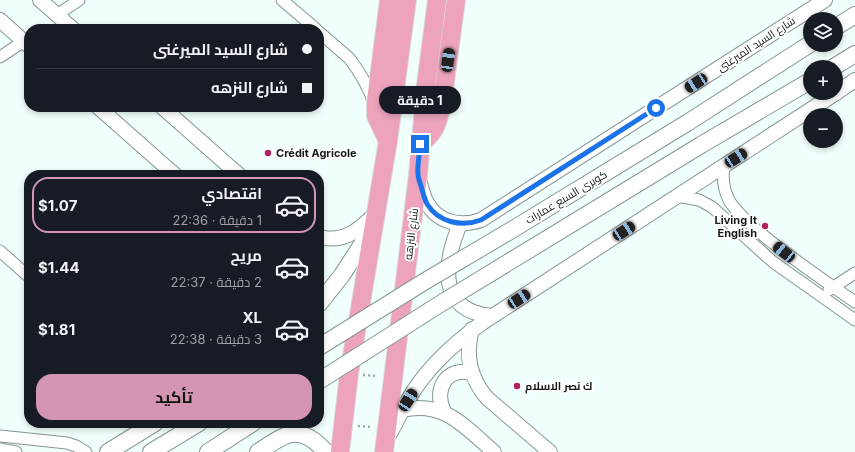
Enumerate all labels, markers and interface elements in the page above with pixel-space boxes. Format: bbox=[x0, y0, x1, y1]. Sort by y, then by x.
map controls bbox=[803, 12, 843, 148]
button: layers bbox=[803, 12, 843, 52]
street label: شارع السيد الميرغنى bbox=[714, 13, 798, 75]
text: شارع السيد الميرغنى bbox=[153, 40, 288, 59]
car bbox=[440, 47, 456, 73]
button: + bbox=[803, 60, 843, 100]
car bbox=[683, 71, 709, 95]
text: شارع النزهه bbox=[211, 78, 288, 97]
callout: 1 دقيقة bbox=[379, 86, 461, 114]
text: 1 دقيقة bbox=[397, 92, 443, 108]
route start bbox=[647, 99, 665, 117]
button: − bbox=[803, 108, 843, 148]
route end bbox=[411, 135, 429, 153]
place label: Crédit Agricole bbox=[276, 146, 357, 160]
car bbox=[723, 146, 749, 170]
marker: Crédit Agricole bbox=[263, 148, 273, 158]
street label: كوبرى السبع عمارات bbox=[523, 167, 610, 228]
text: اقتصادي bbox=[202, 184, 262, 203]
icon: car bbox=[274, 187, 310, 223]
text: $1.07 bbox=[38, 196, 77, 215]
street label: شارع النزهه bbox=[401, 207, 422, 261]
text: 1 دقيقة · 22:36 bbox=[172, 212, 262, 228]
place label: Living It English bbox=[715, 213, 757, 240]
car bbox=[611, 219, 637, 243]
marker: Living It English bbox=[760, 221, 770, 231]
car bbox=[771, 240, 797, 264]
text: مريح bbox=[230, 246, 262, 265]
icon: car bbox=[274, 249, 310, 285]
text: $1.44 bbox=[38, 258, 80, 277]
text: 2 دقيقة · 22:37 bbox=[171, 274, 262, 290]
car bbox=[506, 287, 532, 311]
text: XL bbox=[242, 308, 262, 327]
icon: car bbox=[274, 311, 310, 347]
text: $1.81 bbox=[38, 320, 75, 339]
text: 3 دقيقة · 22:38 bbox=[170, 331, 262, 347]
button: تأكيد bbox=[36, 374, 312, 420]
place label: ك نصر الاسلام bbox=[525, 379, 592, 394]
marker: ك نصر الاسلام bbox=[512, 381, 522, 391]
car bbox=[396, 387, 420, 413]

